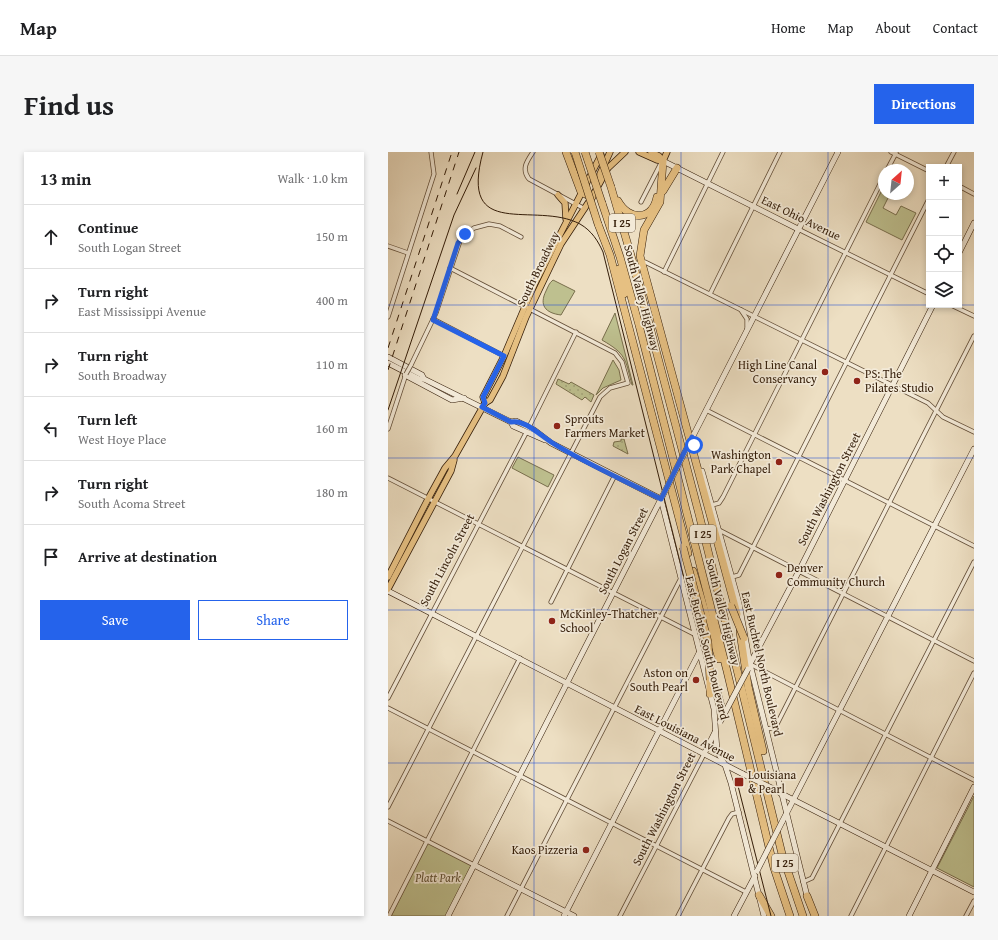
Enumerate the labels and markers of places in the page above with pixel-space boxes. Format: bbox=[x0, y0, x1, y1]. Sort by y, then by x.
place label: High Line Canal Conservancy bbox=[738, 356, 818, 387]
place label: PS: The Pilates Studio bbox=[865, 365, 934, 396]
marker: High Line Canal Conservancy bbox=[820, 367, 830, 377]
marker: PS: The Pilates Studio bbox=[852, 376, 862, 386]
place label: Sprouts Farmers Market bbox=[565, 410, 646, 441]
marker: Sprouts Farmers Market bbox=[552, 421, 562, 431]
place label: Washington Park Chapel bbox=[711, 446, 772, 477]
marker: Washington Park Chapel bbox=[774, 457, 784, 467]
place label: Denver Community Church bbox=[787, 559, 885, 590]
marker: Denver Community Church bbox=[774, 570, 784, 580]
place label: McKinley-Thatcher School bbox=[560, 605, 657, 636]
marker: McKinley-Thatcher School bbox=[547, 616, 557, 626]
place label: Aston on South Pearl bbox=[630, 664, 689, 695]
marker: Aston on South Pearl bbox=[691, 675, 701, 685]
place label: Louisiana & Pearl bbox=[748, 766, 796, 797]
marker: Louisiana & Pearl bbox=[733, 776, 745, 788]
place label: Kaos Pizzeria bbox=[512, 841, 578, 858]
marker: Kaos Pizzeria bbox=[581, 845, 591, 855]

